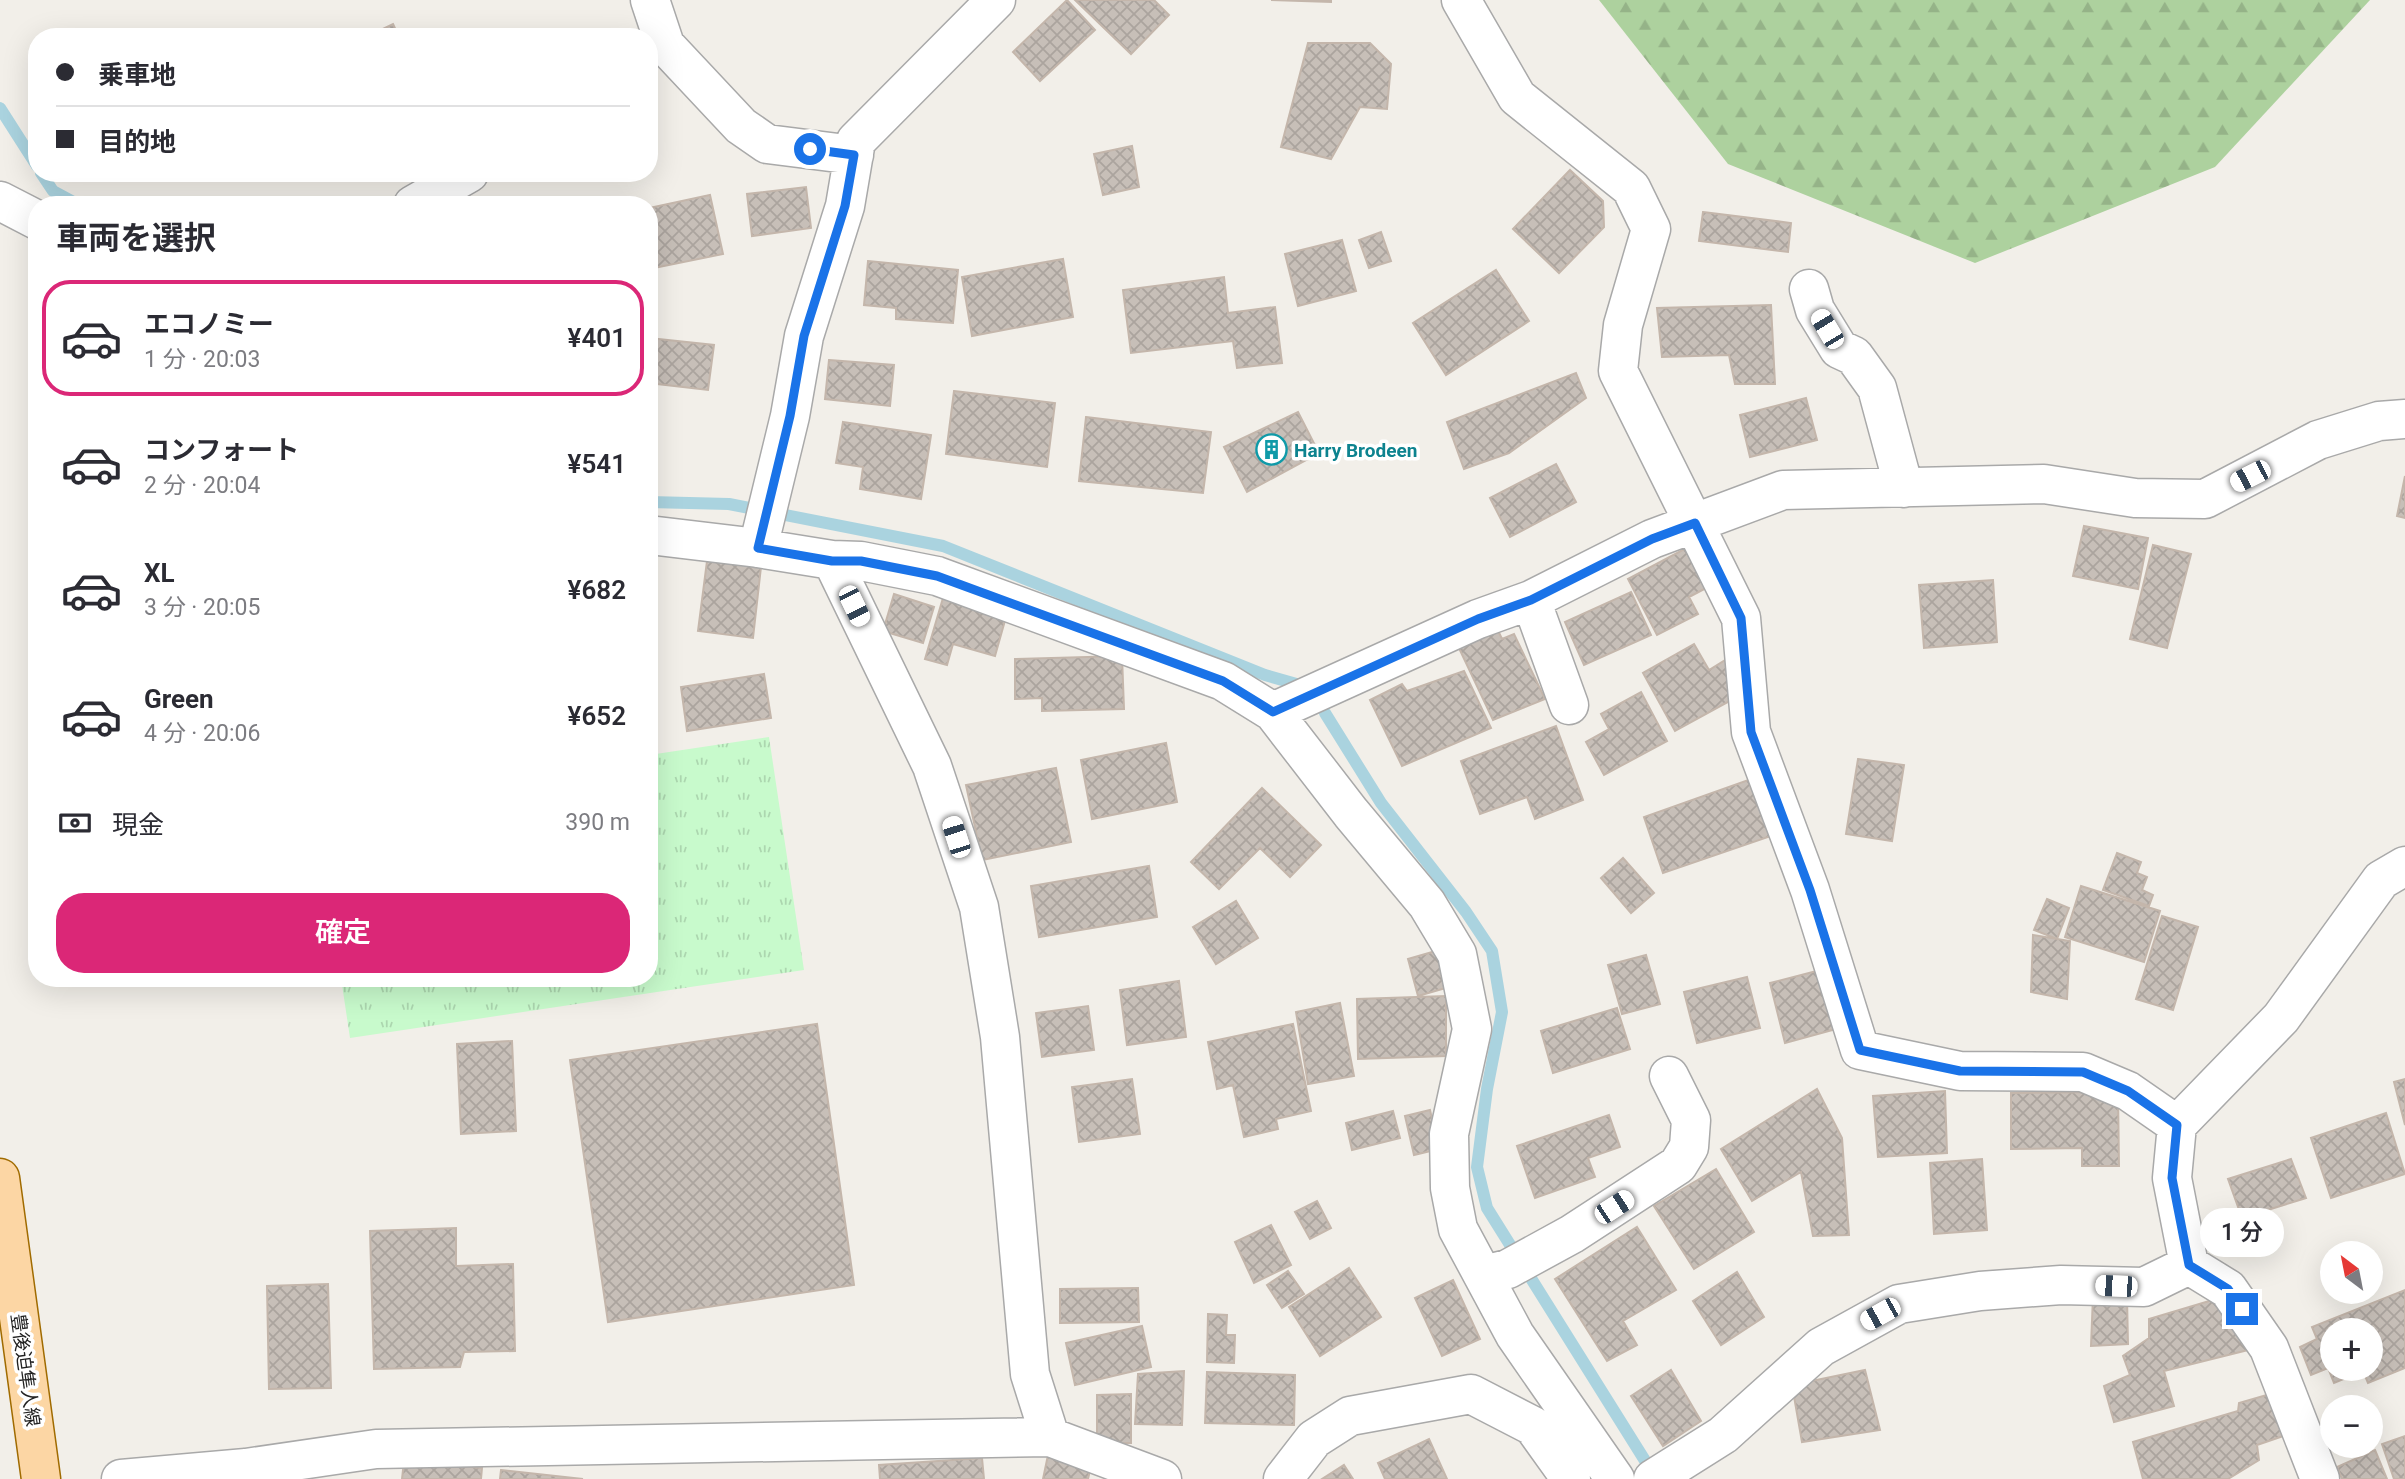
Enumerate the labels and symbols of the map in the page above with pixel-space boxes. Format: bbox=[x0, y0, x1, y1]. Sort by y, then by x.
route start bbox=[794, 133, 826, 165]
car bbox=[1808, 306, 1847, 352]
building icon: Harry Brodeen bbox=[1254, 433, 1288, 467]
place label: Harry Brodeen bbox=[1294, 439, 1417, 462]
car bbox=[2227, 457, 2274, 495]
car bbox=[836, 583, 873, 629]
car bbox=[940, 814, 973, 860]
car bbox=[1591, 1187, 1638, 1227]
callout: 1 分 bbox=[2200, 1208, 2284, 1256]
north arrow bbox=[2320, 1241, 2384, 1304]
car bbox=[2095, 1275, 2138, 1297]
route end bbox=[2226, 1293, 2258, 1325]
car bbox=[1857, 1295, 1904, 1333]
street label: 豊後迫隼人線 bbox=[6, 1312, 45, 1428]

